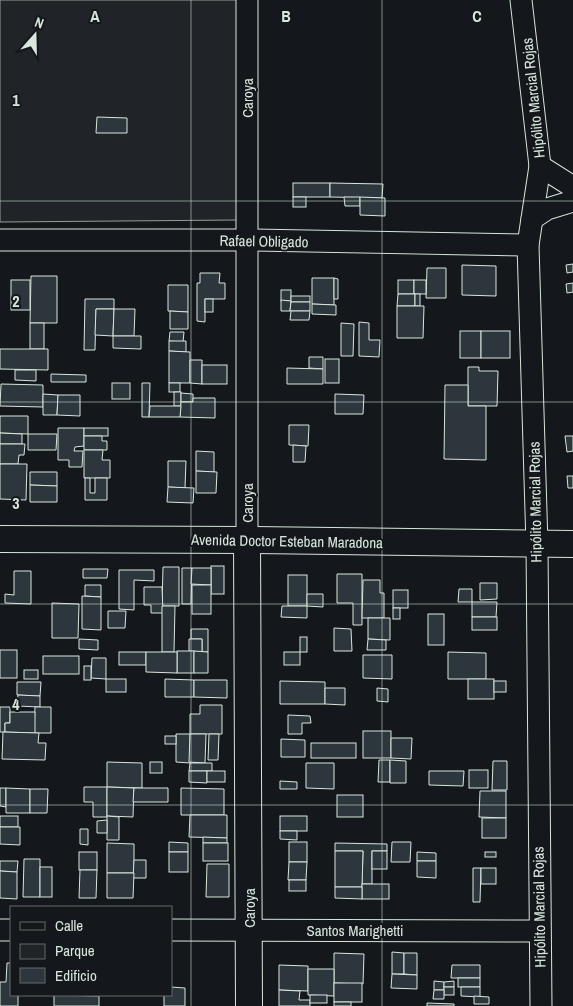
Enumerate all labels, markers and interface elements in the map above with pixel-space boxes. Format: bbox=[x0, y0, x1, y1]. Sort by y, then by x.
text: A bbox=[90, 5, 100, 27]
text: B bbox=[281, 5, 291, 27]
text: C bbox=[472, 5, 482, 27]
north arrow bbox=[10, 10, 60, 60]
text: N bbox=[32, 13, 46, 33]
street label: Hipólito Marcial Rojas bbox=[516, 37, 550, 159]
street label: Caroya bbox=[237, 78, 258, 118]
text: 1 bbox=[12, 89, 20, 111]
street label: Rafael Obligado bbox=[219, 230, 309, 252]
text: 2 bbox=[12, 290, 20, 312]
street label: Hipólito Marcial Rojas bbox=[523, 441, 547, 563]
street label: Caroya bbox=[237, 483, 258, 523]
text: 3 bbox=[12, 492, 20, 514]
street label: Avenida Doctor Esteban Maradona bbox=[190, 529, 383, 553]
text: 4 bbox=[12, 693, 20, 715]
street label: Hipólito Marcial Rojas bbox=[527, 846, 551, 968]
street label: Caroya bbox=[239, 888, 260, 928]
legend bbox=[10, 906, 172, 996]
text: Calle bbox=[55, 915, 83, 936]
street label: Santos Marighetti bbox=[306, 920, 404, 941]
text: Parque bbox=[55, 940, 95, 961]
text: Edificio bbox=[55, 965, 97, 986]

